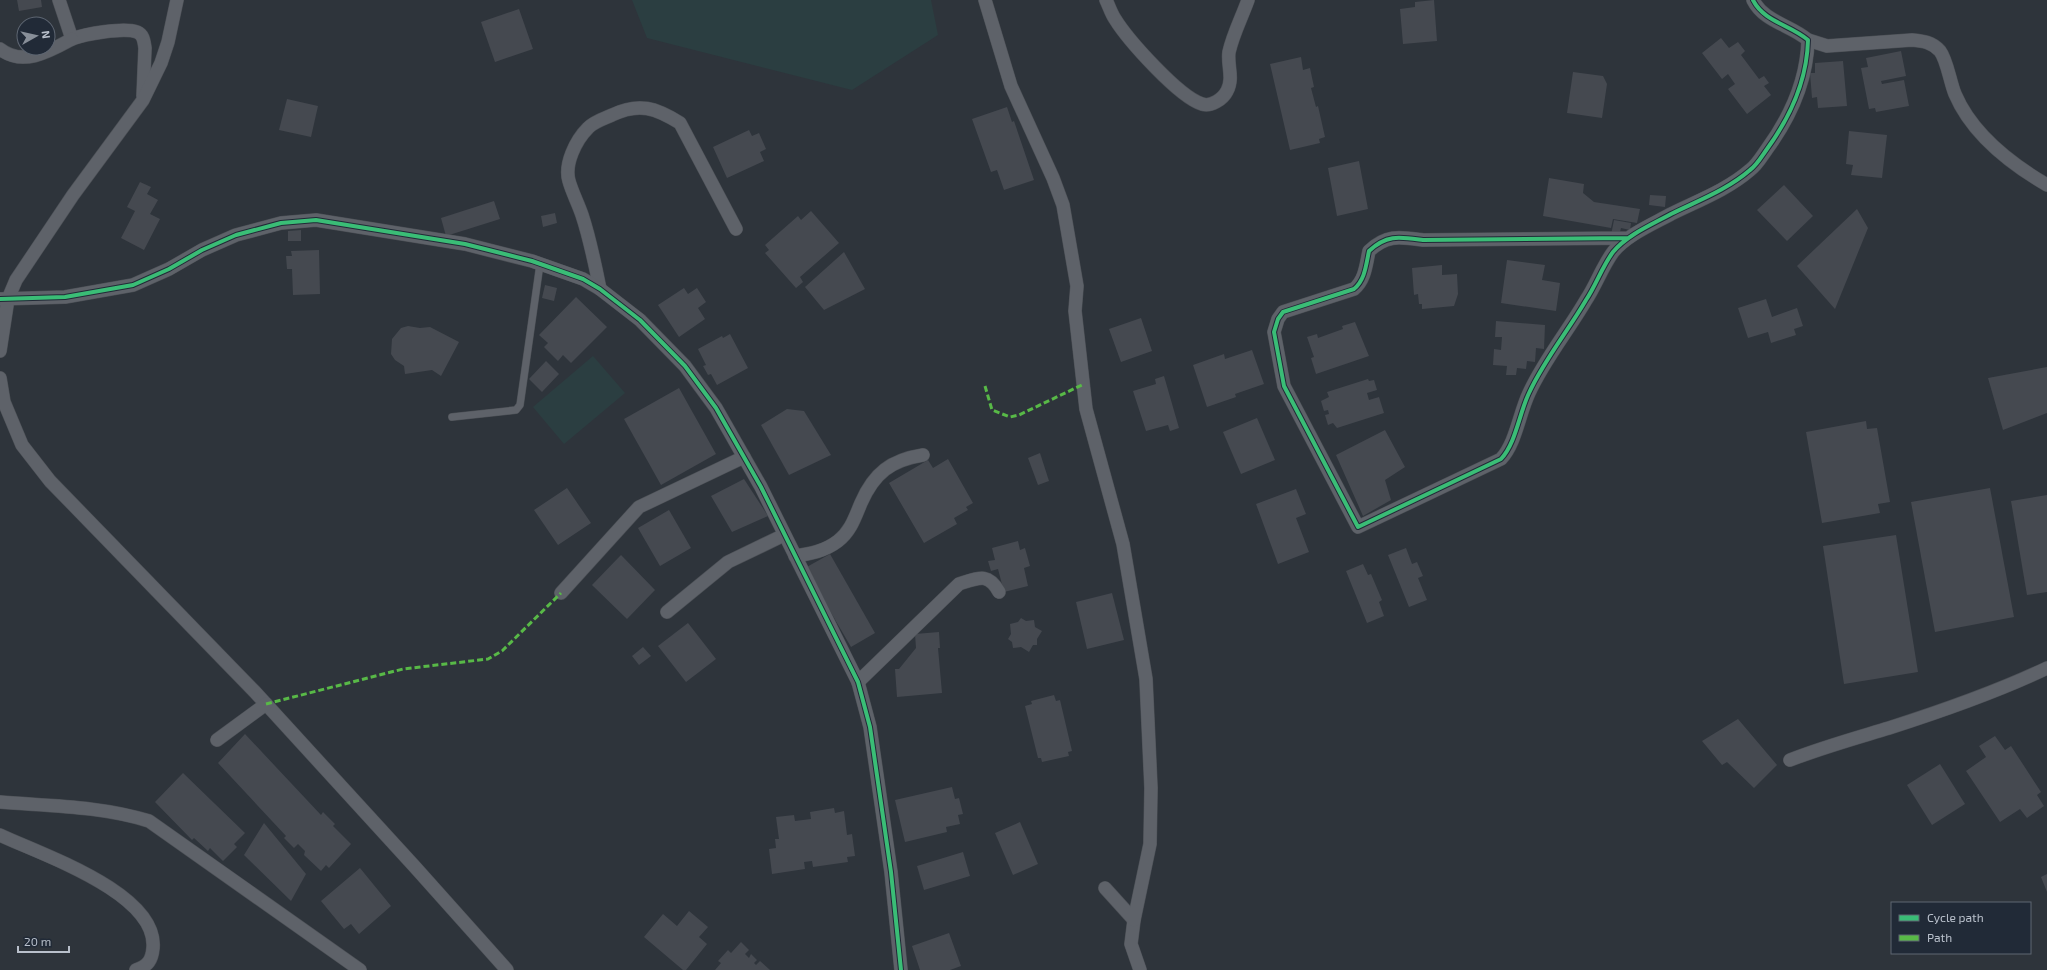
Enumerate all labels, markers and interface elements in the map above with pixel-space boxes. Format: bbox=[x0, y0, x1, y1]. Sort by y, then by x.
north arrow bbox=[16, 16, 56, 56]
text: N bbox=[39, 30, 53, 39]
legend bbox=[1891, 902, 2031, 954]
text: Cycle path bbox=[1927, 910, 1984, 924]
scale bar bbox=[18, 928, 69, 954]
text: Path bbox=[1927, 930, 1952, 944]
text: 20 m bbox=[24, 934, 51, 948]

